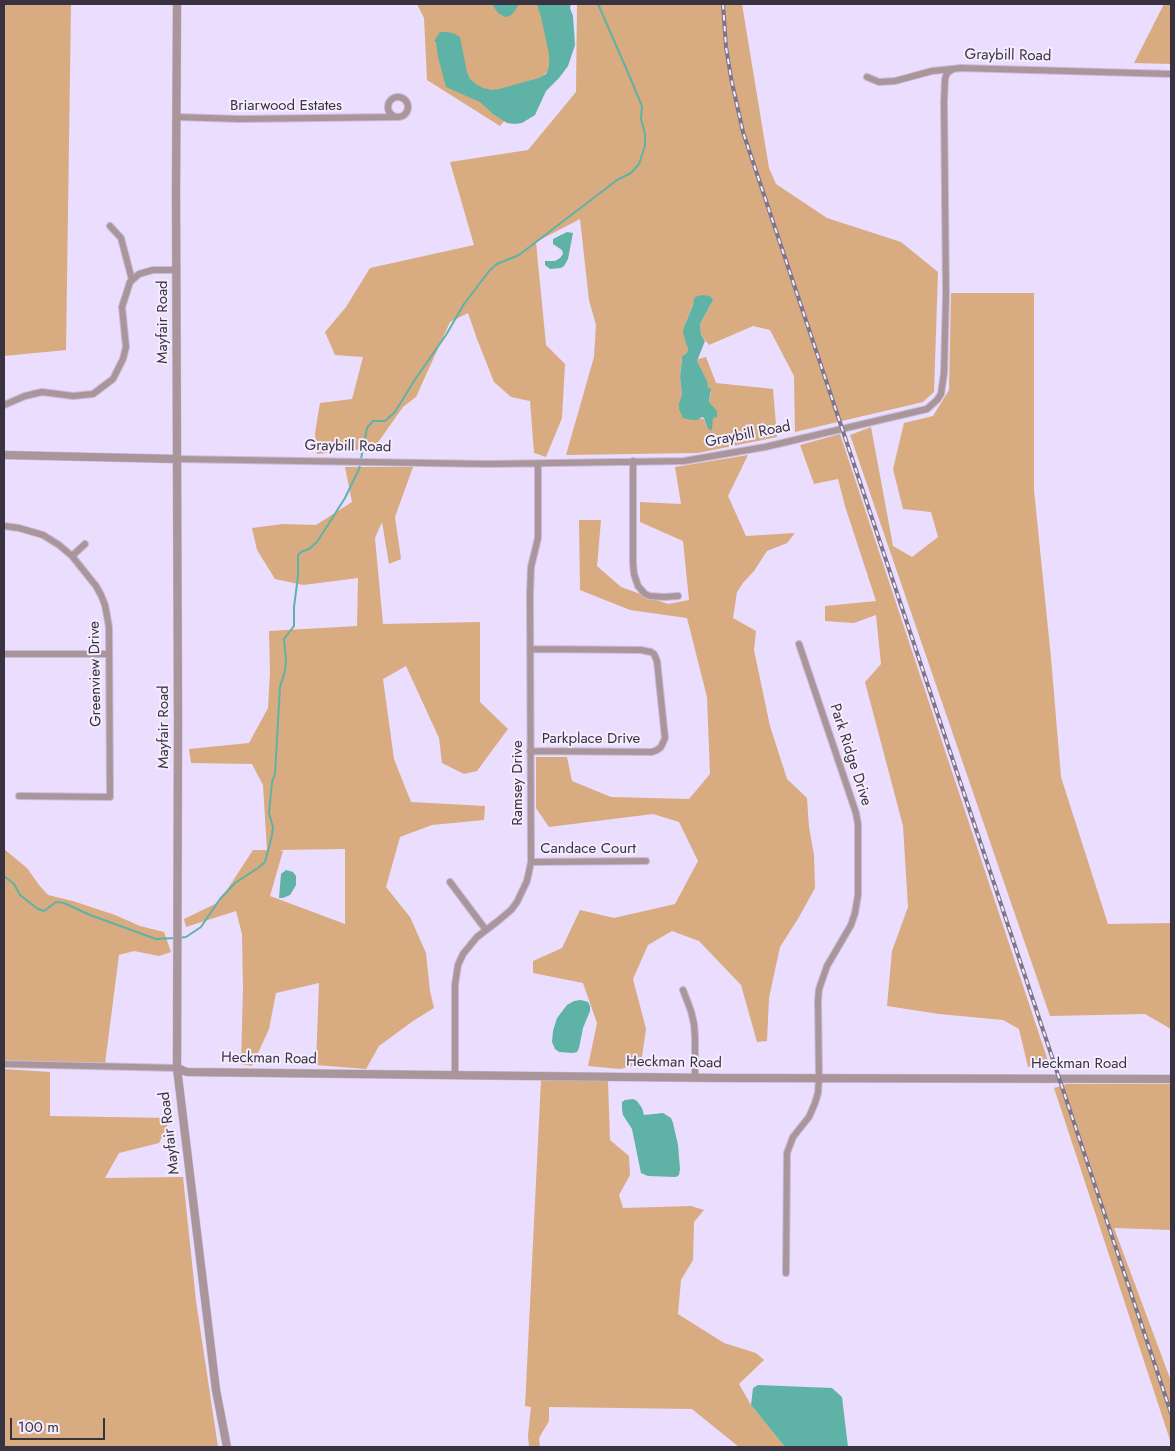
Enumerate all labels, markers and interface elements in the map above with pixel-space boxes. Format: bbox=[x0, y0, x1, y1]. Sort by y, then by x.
street label: Graybill Road bbox=[964, 46, 1052, 66]
street label: Briarwood Estates bbox=[230, 97, 342, 115]
street label: Mayfair Road bbox=[154, 280, 172, 364]
street label: Graybill Road bbox=[704, 418, 792, 452]
street label: Graybill Road bbox=[304, 437, 392, 457]
street label: Greenview Drive bbox=[86, 621, 106, 727]
street label: Mayfair Road bbox=[155, 685, 173, 769]
street label: Park Ridge Drive bbox=[825, 702, 875, 808]
street label: Parkplace Drive bbox=[542, 730, 640, 748]
street label: Ramsey Drive bbox=[509, 740, 527, 826]
street label: Candace Court bbox=[540, 840, 636, 858]
street label: Heckman Road bbox=[221, 1049, 317, 1069]
street label: Heckman Road bbox=[626, 1053, 722, 1073]
street label: Heckman Road bbox=[1031, 1055, 1127, 1073]
street label: Mayfair Road bbox=[156, 1091, 184, 1175]
scale bar bbox=[12, 1408, 108, 1440]
text: 100 m bbox=[18, 1416, 59, 1438]

